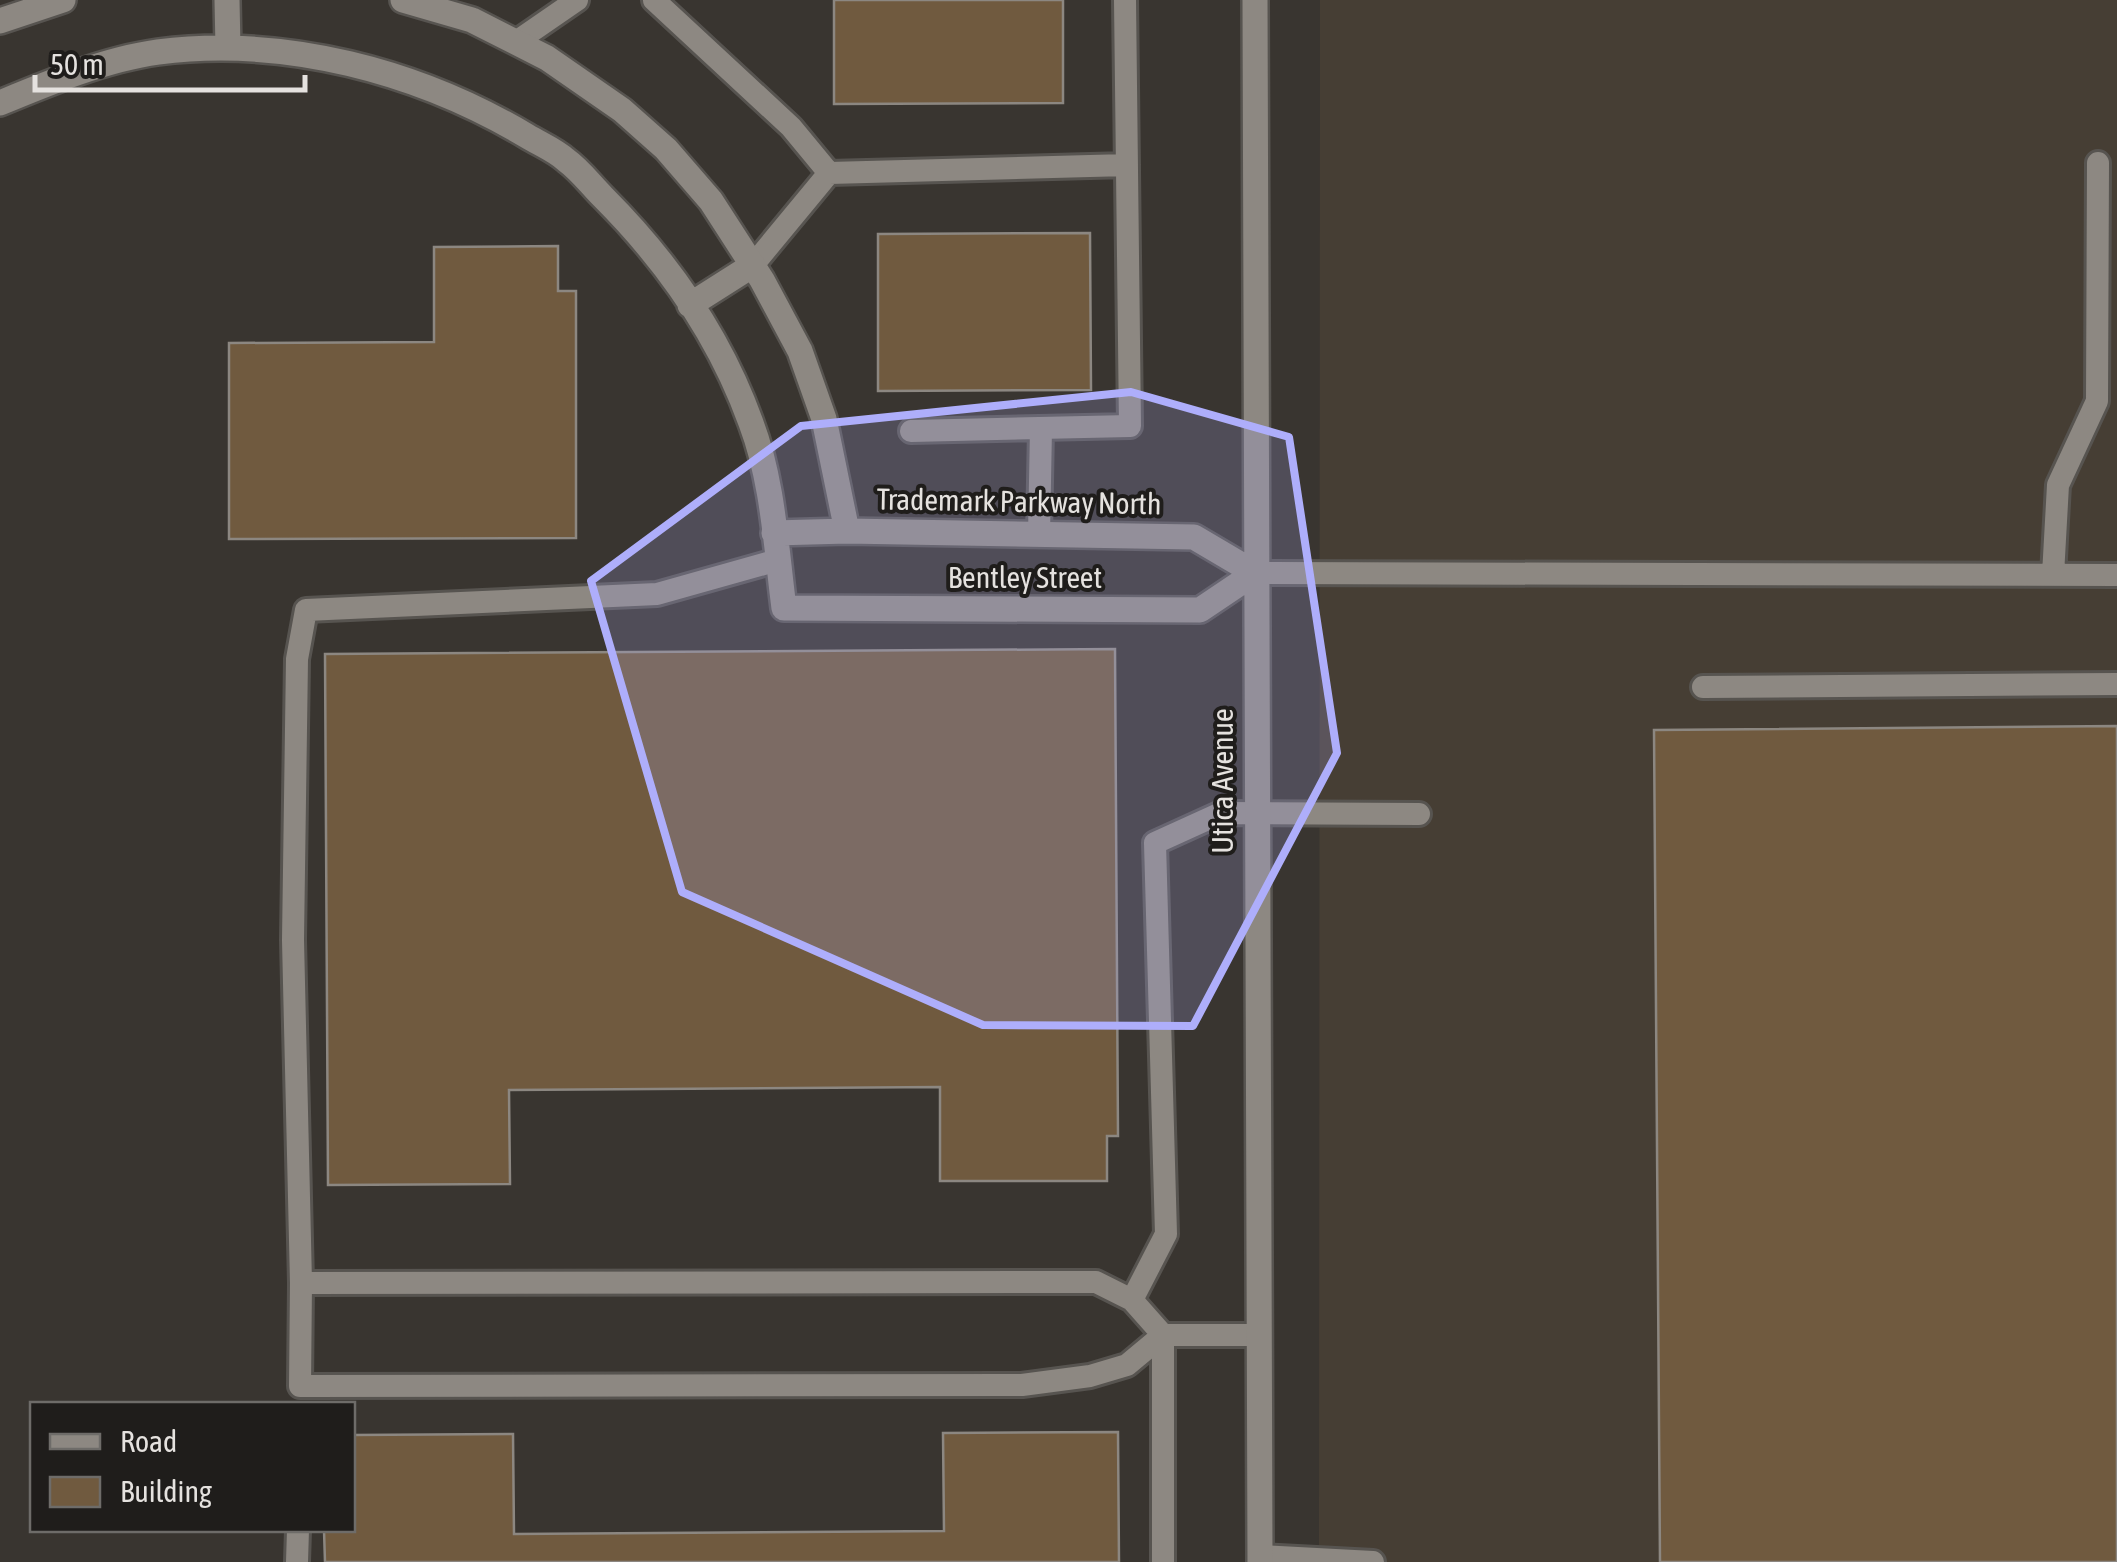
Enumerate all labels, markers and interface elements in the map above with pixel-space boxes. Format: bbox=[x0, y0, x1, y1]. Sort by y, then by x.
scale bar bbox=[35, 30, 305, 92]
text: 50 m bbox=[50, 47, 104, 81]
street label: Trademark Parkway North bbox=[876, 482, 1162, 520]
street label: Bentley Street bbox=[948, 560, 1102, 594]
street label: Utica Avenue bbox=[1205, 708, 1239, 854]
legend bbox=[30, 1402, 355, 1532]
text: Road bbox=[120, 1424, 177, 1458]
text: Building bbox=[120, 1474, 212, 1508]

